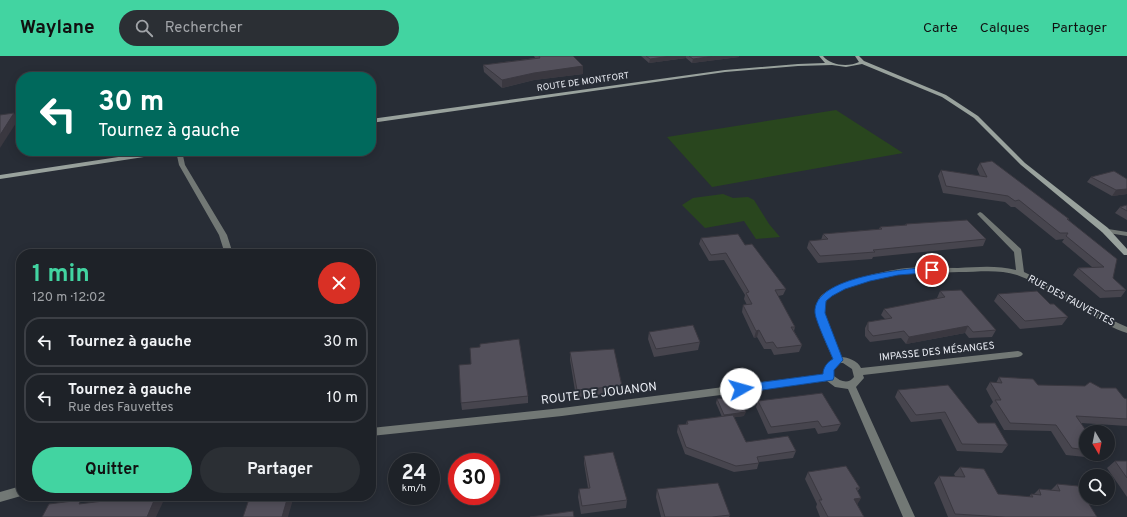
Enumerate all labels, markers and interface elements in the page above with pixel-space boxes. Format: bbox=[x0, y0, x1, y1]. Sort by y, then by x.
search box bbox=[119, 10, 399, 46]
text: Waylane bbox=[20, 16, 95, 40]
icon: search bbox=[133, 17, 155, 39]
text: Rechercher bbox=[165, 19, 243, 38]
text: Carte bbox=[923, 20, 958, 37]
text: Calques bbox=[980, 20, 1030, 37]
text: Partager bbox=[1052, 20, 1107, 37]
street label: ROUTE DE MONTFORT bbox=[536, 70, 630, 94]
text: 30 m bbox=[98, 85, 164, 121]
icon: left bbox=[32, 88, 84, 140]
text: Tournez à gauche bbox=[98, 120, 240, 143]
pin bbox=[915, 253, 949, 287]
icon: arrive bbox=[921, 259, 943, 281]
text: 1 min bbox=[32, 260, 90, 290]
button: close bbox=[318, 262, 360, 304]
street label: RUE DES FAUVETTES bbox=[1025, 273, 1117, 329]
text: 120 m · 12:02 bbox=[32, 290, 105, 306]
icon: left bbox=[34, 331, 56, 353]
text: Tournez à gauche bbox=[68, 333, 192, 352]
text: 30 m bbox=[323, 333, 358, 352]
street label: IMPASSE DES MÉSANGES bbox=[879, 339, 995, 365]
position arrow bbox=[720, 368, 762, 410]
street label: ROUTE DE JOUANON bbox=[540, 379, 658, 409]
text: Tournez à gauche bbox=[68, 381, 192, 400]
icon: left bbox=[34, 387, 56, 409]
text: 10 m bbox=[327, 389, 358, 408]
text: Rue des Fauvettes bbox=[68, 400, 174, 416]
north arrow bbox=[1079, 425, 1115, 461]
map controls bbox=[1079, 425, 1115, 505]
button: Quitter bbox=[32, 447, 192, 493]
button: Partager bbox=[200, 447, 360, 493]
speed limit sign: 30 bbox=[448, 453, 500, 505]
text: 24 bbox=[401, 461, 427, 487]
button: search bbox=[1079, 469, 1115, 505]
text: km/h bbox=[402, 482, 426, 495]

